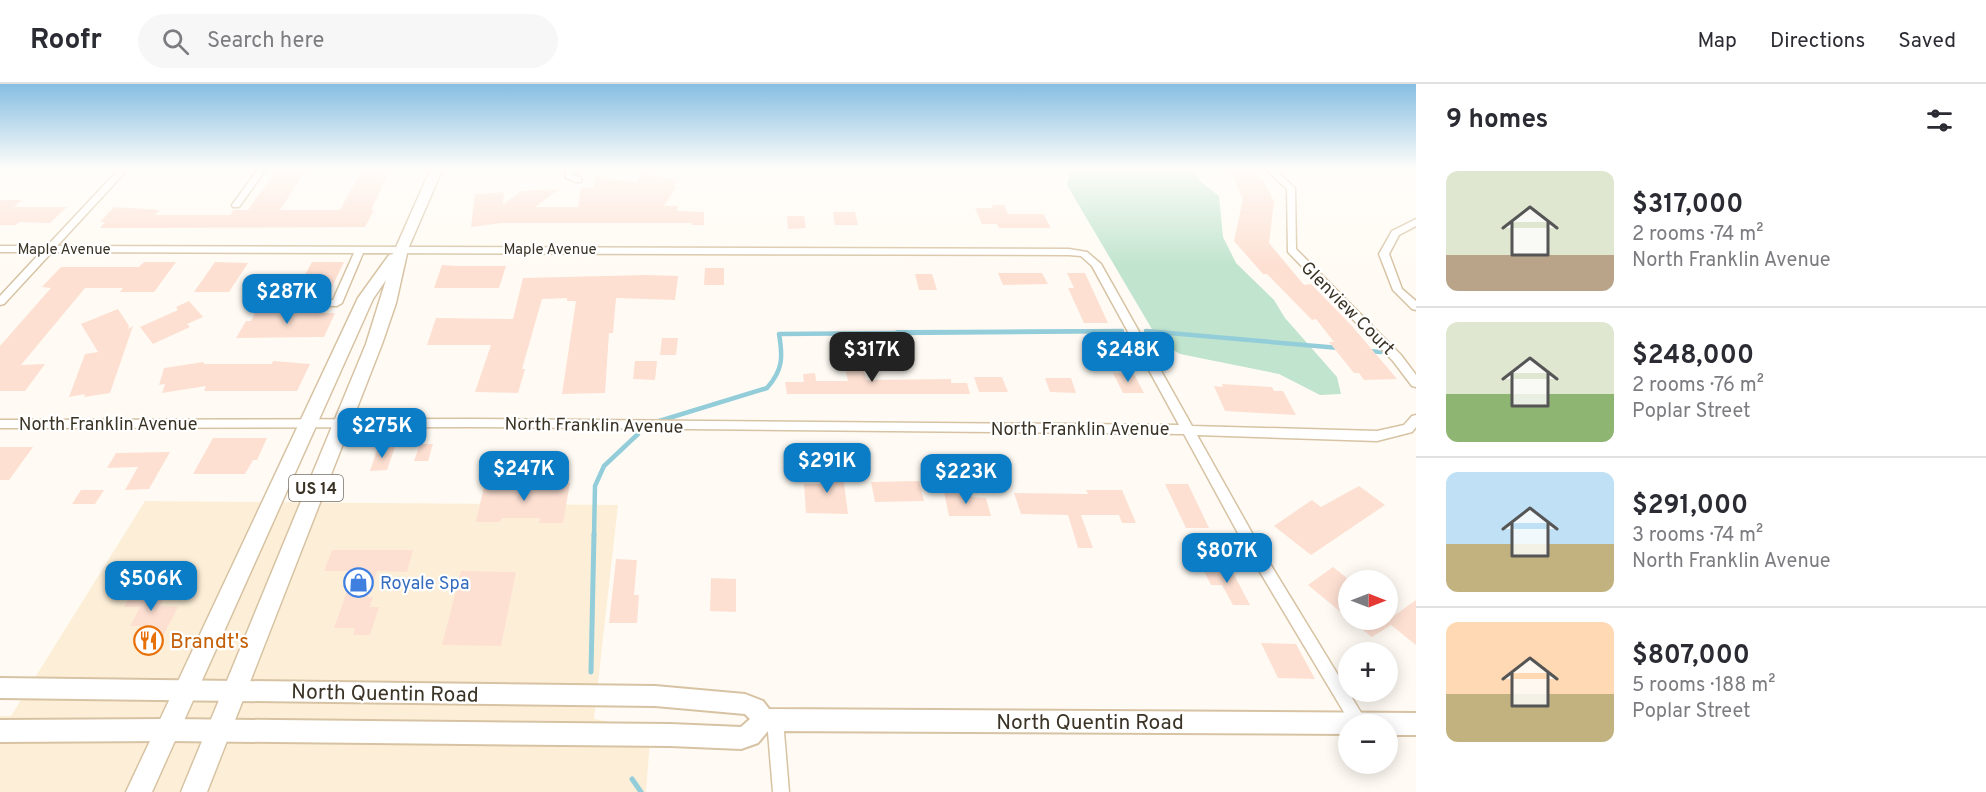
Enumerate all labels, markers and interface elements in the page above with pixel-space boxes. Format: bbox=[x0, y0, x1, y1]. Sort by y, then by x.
search box bbox=[138, 14, 558, 68]
text: Roofr bbox=[30, 23, 102, 59]
icon: search bbox=[159, 25, 192, 58]
text: Search here bbox=[207, 28, 324, 55]
text: Map bbox=[1697, 28, 1737, 55]
text: Directions bbox=[1770, 28, 1865, 55]
text: Saved bbox=[1898, 28, 1956, 55]
text: 9 homes bbox=[1446, 104, 1548, 137]
icon: filters bbox=[1923, 104, 1956, 137]
text: $317,000 bbox=[1632, 189, 1743, 222]
icon: home bbox=[1494, 195, 1566, 267]
text: 2 rooms · 74 m² bbox=[1632, 222, 1763, 248]
street label: Maple Avenue bbox=[17, 241, 111, 260]
street label: Maple Avenue bbox=[503, 241, 597, 260]
text: North Franklin Avenue bbox=[1632, 248, 1831, 274]
street label: Glenview Court bbox=[1295, 257, 1399, 361]
pin: $287K bbox=[245, 274, 329, 325]
text: $287K bbox=[256, 280, 318, 306]
pin: $317K bbox=[830, 332, 914, 383]
pin: $248K bbox=[1086, 332, 1170, 383]
text: $317K bbox=[844, 338, 900, 364]
text: $248K bbox=[1096, 338, 1160, 364]
text: $248,000 bbox=[1632, 340, 1754, 373]
icon: home bbox=[1494, 346, 1566, 418]
text: 2 rooms · 76 m² bbox=[1632, 373, 1764, 399]
text: Poplar Street bbox=[1632, 399, 1751, 425]
pin: $275K bbox=[340, 408, 424, 459]
street label: North Franklin Avenue bbox=[504, 413, 684, 440]
street label: North Franklin Avenue bbox=[19, 414, 197, 437]
text: $275K bbox=[351, 414, 413, 440]
street label: North Franklin Avenue bbox=[991, 419, 1169, 442]
pin: $291K bbox=[785, 443, 869, 494]
text: $291K bbox=[798, 449, 856, 475]
pin: $247K bbox=[482, 451, 566, 502]
pin: $223K bbox=[924, 454, 1008, 505]
text: $247K bbox=[493, 457, 555, 483]
text: $223K bbox=[935, 460, 997, 486]
road number: US 14 bbox=[289, 475, 343, 501]
text: $291,000 bbox=[1632, 490, 1748, 523]
icon: home bbox=[1494, 496, 1566, 568]
text: 3 rooms · 74 m² bbox=[1632, 523, 1763, 549]
pin: $807K bbox=[1185, 533, 1269, 584]
text: $807K bbox=[1196, 539, 1258, 565]
text: North Franklin Avenue bbox=[1632, 549, 1831, 575]
pin: $506K bbox=[109, 561, 193, 612]
text: $506K bbox=[119, 567, 183, 593]
shop icon: Royale Spa bbox=[343, 567, 375, 599]
north arrow bbox=[1338, 570, 1398, 630]
map controls bbox=[1338, 570, 1398, 774]
place label: Royale Spa bbox=[380, 573, 469, 596]
restaurant icon: Brandt's bbox=[133, 625, 165, 657]
place label: Brandt's bbox=[170, 629, 249, 656]
text: $807,000 bbox=[1632, 640, 1750, 673]
button: + bbox=[1338, 642, 1398, 702]
icon: home bbox=[1494, 646, 1566, 718]
text: 5 rooms · 188 m² bbox=[1632, 673, 1775, 699]
street label: North Quentin Road bbox=[291, 679, 479, 710]
text: Poplar Street bbox=[1632, 699, 1751, 725]
street label: North Quentin Road bbox=[996, 710, 1184, 737]
button: − bbox=[1338, 714, 1398, 774]

